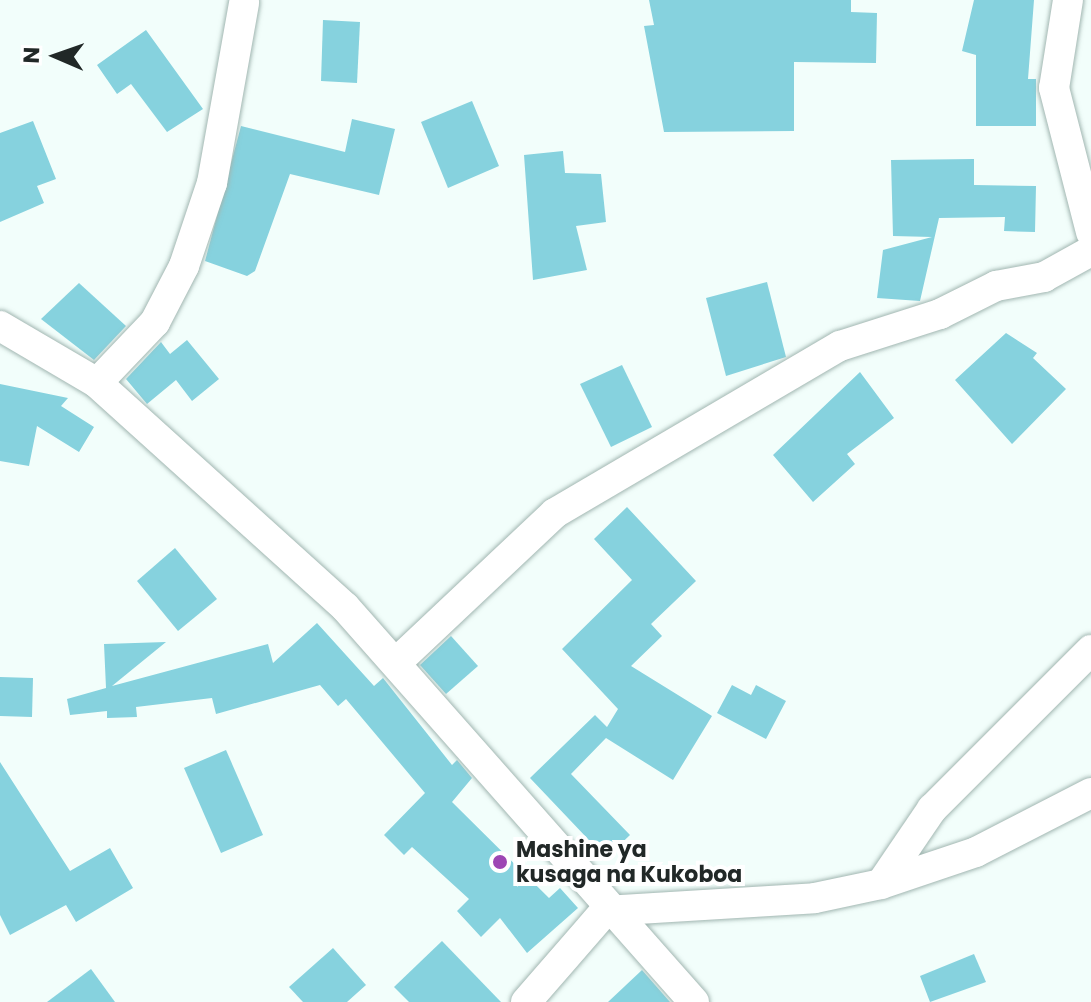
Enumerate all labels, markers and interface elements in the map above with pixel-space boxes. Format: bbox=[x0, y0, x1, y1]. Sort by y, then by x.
north arrow bbox=[16, 16, 96, 96]
text: N bbox=[16, 46, 47, 64]
place label: Mashine ya kusaga na Kukoboa bbox=[516, 836, 742, 888]
marker: Mashine ya kusaga na Kukoboa bbox=[491, 853, 509, 871]

